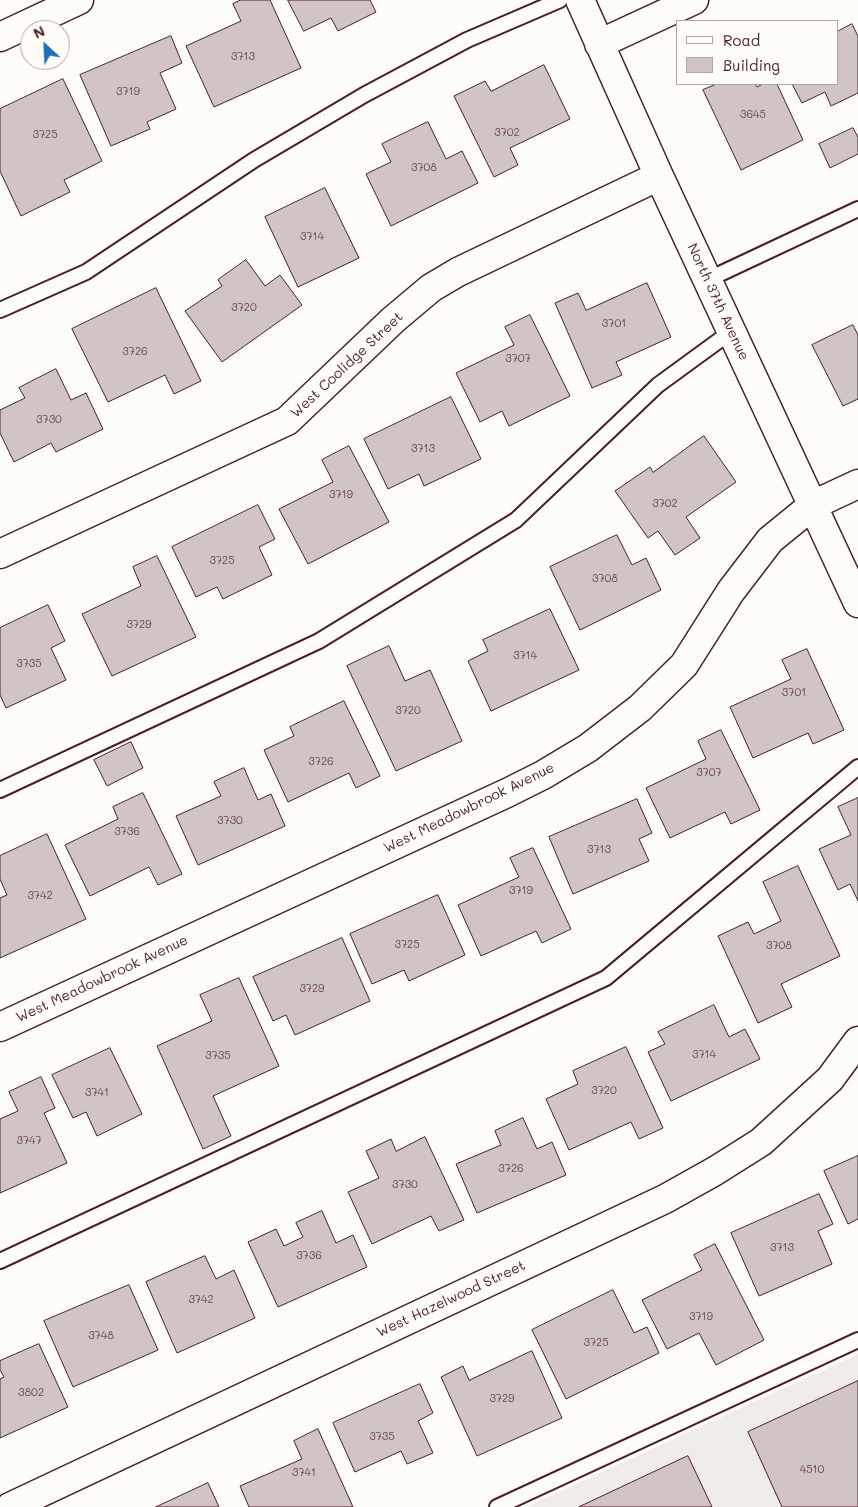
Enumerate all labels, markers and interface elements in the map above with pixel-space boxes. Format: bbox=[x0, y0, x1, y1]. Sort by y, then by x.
north arrow bbox=[20, 20, 70, 70]
legend bbox=[676, 20, 838, 85]
text: N bbox=[30, 21, 48, 43]
text: Road bbox=[723, 30, 760, 50]
house number: 3713 bbox=[231, 50, 255, 64]
text: Building bbox=[723, 55, 780, 75]
house number: 3719 bbox=[116, 85, 140, 99]
house number: 3645 bbox=[740, 108, 766, 122]
house number: 3702 bbox=[494, 126, 520, 140]
house number: 3725 bbox=[32, 128, 58, 142]
house number: 3708 bbox=[411, 161, 437, 175]
house number: 3714 bbox=[300, 230, 324, 244]
street label: North 37th Avenue bbox=[684, 241, 752, 363]
house number: 3720 bbox=[231, 301, 257, 315]
street label: West Coolidge Street bbox=[287, 309, 407, 421]
house number: 3701 bbox=[602, 317, 626, 331]
house number: 3726 bbox=[122, 345, 148, 359]
house number: 3707 bbox=[505, 352, 531, 366]
house number: 3730 bbox=[36, 413, 62, 427]
house number: 3713 bbox=[411, 442, 435, 456]
house number: 3719 bbox=[329, 488, 353, 502]
house number: 3702 bbox=[652, 497, 678, 511]
house number: 3725 bbox=[209, 554, 235, 568]
house number: 3708 bbox=[592, 572, 618, 586]
house number: 3729 bbox=[126, 618, 152, 632]
house number: 3714 bbox=[513, 649, 537, 663]
house number: 3735 bbox=[16, 657, 42, 671]
house number: 3701 bbox=[782, 686, 806, 700]
house number: 3720 bbox=[395, 704, 421, 718]
house number: 3726 bbox=[308, 755, 334, 769]
street label: West Meadowbrook Avenue bbox=[381, 759, 557, 857]
house number: 3707 bbox=[696, 766, 722, 780]
house number: 3730 bbox=[217, 814, 243, 828]
house number: 3736 bbox=[114, 825, 140, 839]
house number: 3713 bbox=[587, 843, 611, 857]
house number: 3719 bbox=[509, 884, 533, 898]
house number: 3742 bbox=[27, 889, 53, 903]
street label: West Meadowbrook Avenue bbox=[13, 932, 191, 1026]
house number: 3725 bbox=[394, 938, 420, 952]
house number: 3708 bbox=[766, 939, 792, 953]
house number: 3729 bbox=[299, 982, 325, 996]
house number: 3714 bbox=[692, 1048, 716, 1062]
house number: 3735 bbox=[205, 1049, 231, 1063]
house number: 3720 bbox=[591, 1084, 617, 1098]
house number: 3741 bbox=[85, 1086, 109, 1100]
house number: 3747 bbox=[16, 1134, 42, 1148]
house number: 3726 bbox=[498, 1162, 524, 1176]
house number: 3730 bbox=[392, 1178, 418, 1192]
house number: 3713 bbox=[770, 1241, 794, 1255]
house number: 3736 bbox=[296, 1249, 322, 1263]
street label: West Hazelwood Street bbox=[374, 1257, 528, 1341]
house number: 3742 bbox=[188, 1293, 214, 1307]
house number: 3719 bbox=[689, 1310, 713, 1324]
house number: 3748 bbox=[88, 1329, 114, 1343]
house number: 3725 bbox=[583, 1336, 609, 1350]
house number: 3802 bbox=[18, 1386, 44, 1400]
house number: 3729 bbox=[489, 1392, 515, 1406]
house number: 3735 bbox=[369, 1430, 395, 1444]
house number: 4510 bbox=[800, 1463, 824, 1477]
house number: 3741 bbox=[292, 1466, 316, 1480]

